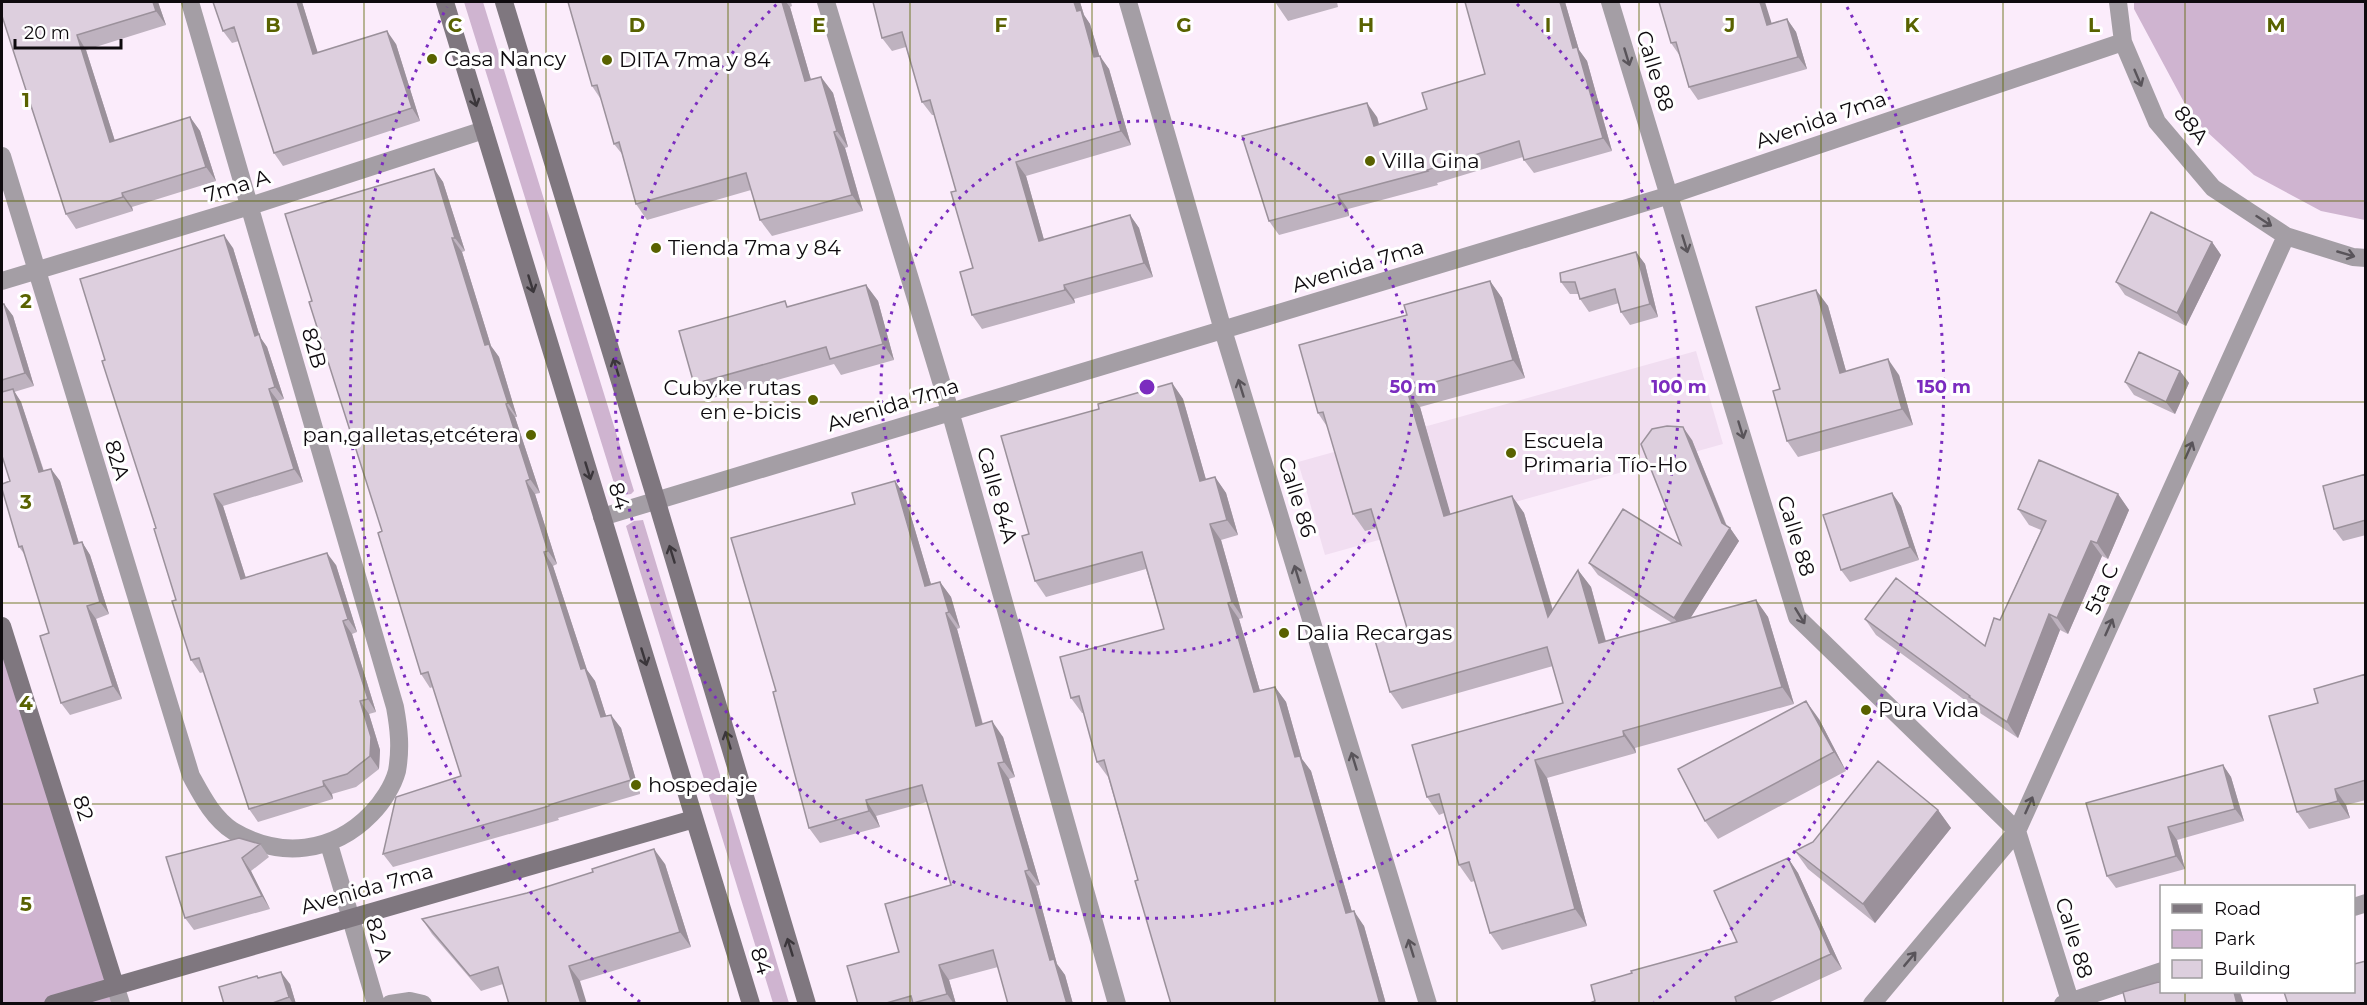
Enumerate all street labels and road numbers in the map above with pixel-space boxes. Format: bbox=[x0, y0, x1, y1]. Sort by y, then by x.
street label: Calle 88 bbox=[1631, 27, 1680, 114]
street label: Avenida 7ma bbox=[1752, 85, 1890, 154]
street label: 88A bbox=[2169, 101, 2215, 150]
street label: 7ma A bbox=[201, 163, 273, 207]
street label: Avenida 7ma bbox=[1289, 234, 1427, 297]
street label: 82B bbox=[297, 325, 332, 371]
street label: Avenida 7ma bbox=[824, 373, 962, 436]
street label: 82A bbox=[100, 437, 136, 484]
street label: Calle 84A bbox=[972, 444, 1023, 547]
street label: Calle 86 bbox=[1273, 454, 1322, 540]
street label: 84 bbox=[604, 479, 635, 513]
street label: Calle 88 bbox=[1772, 492, 1821, 579]
street label: 5ta C bbox=[2079, 560, 2124, 618]
street label: 82 bbox=[68, 792, 99, 824]
street label: Avenida 7ma bbox=[298, 858, 436, 919]
street label: Calle 88 bbox=[2050, 894, 2099, 981]
street label: 82 A bbox=[361, 914, 398, 966]
street label: 84 bbox=[746, 944, 777, 978]

